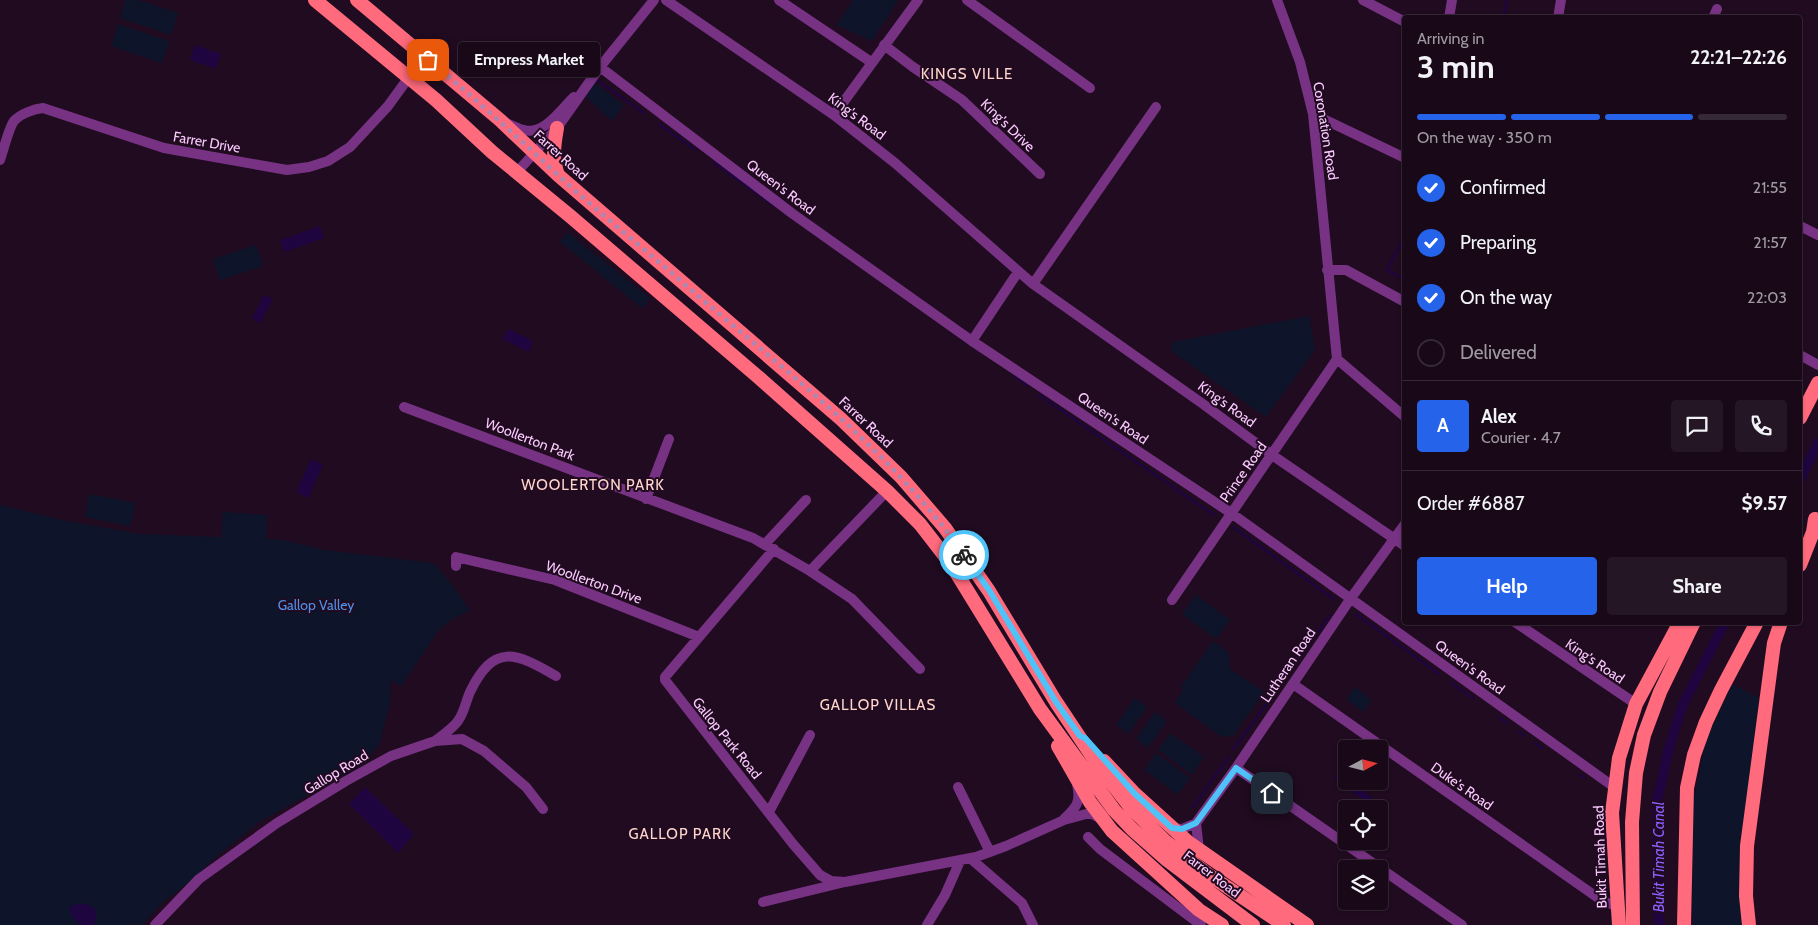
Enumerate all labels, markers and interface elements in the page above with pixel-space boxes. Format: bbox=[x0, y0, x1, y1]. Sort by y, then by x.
text: Arriving in bbox=[1417, 29, 1484, 48]
pin bbox=[407, 39, 449, 81]
callout: Empress Market bbox=[458, 42, 600, 78]
icon: bag bbox=[414, 46, 442, 74]
text: 22:21–22:26 bbox=[1690, 46, 1787, 69]
text: 3 min bbox=[1417, 47, 1495, 86]
text: Empress Market bbox=[474, 50, 584, 69]
district label: KINGS VILLE bbox=[921, 65, 1013, 83]
street label: Coronation Road bbox=[1309, 81, 1343, 181]
street label: King's Road bbox=[825, 88, 889, 144]
street label: King's Drive bbox=[977, 95, 1039, 155]
street label: Farrer Road bbox=[530, 126, 592, 184]
street label: Farrer Drive bbox=[172, 127, 242, 157]
text: On the way · 350 m bbox=[1417, 128, 1552, 147]
street label: Queen's Road bbox=[743, 155, 819, 219]
icon: check bbox=[1417, 174, 1445, 202]
text: Confirmed bbox=[1460, 176, 1546, 199]
text: 21:55 bbox=[1753, 178, 1787, 197]
icon: check bbox=[1417, 229, 1445, 257]
text: Preparing bbox=[1460, 231, 1536, 254]
text: 21:57 bbox=[1753, 233, 1787, 252]
icon: check bbox=[1417, 284, 1445, 312]
text: On the way bbox=[1460, 286, 1552, 309]
text: 22:03 bbox=[1747, 288, 1787, 307]
text: Delivered bbox=[1460, 341, 1537, 364]
street label: King's Road bbox=[1194, 377, 1260, 431]
street label: Queen's Road bbox=[1074, 388, 1152, 448]
street label: Farrer Road bbox=[835, 393, 897, 451]
button: chat bbox=[1671, 400, 1723, 452]
button: phone bbox=[1735, 400, 1787, 452]
text: Alex bbox=[1481, 405, 1517, 428]
street label: Woollerton Park bbox=[483, 414, 578, 465]
text: A bbox=[1437, 414, 1449, 437]
text: Courier · 4.7 bbox=[1481, 428, 1561, 447]
street label: Prince Road bbox=[1216, 438, 1270, 506]
district label: WOOLERTON PARK bbox=[521, 476, 665, 494]
text: Order #6887 bbox=[1417, 492, 1525, 515]
text: $9.57 bbox=[1742, 492, 1787, 515]
courier bbox=[939, 530, 989, 580]
icon: bike bbox=[950, 541, 978, 569]
street label: Woollerton Drive bbox=[543, 556, 645, 608]
button: Help bbox=[1417, 557, 1597, 615]
button: Share bbox=[1607, 557, 1787, 615]
park label: Gallop Valley bbox=[278, 596, 354, 614]
street label: Lutheran Road bbox=[1256, 624, 1320, 706]
street label: King's Road bbox=[1562, 635, 1628, 687]
street label: Queen's Road bbox=[1432, 636, 1508, 698]
street label: Gallop Park Road bbox=[689, 693, 765, 783]
district label: GALLOP VILLAS bbox=[820, 696, 936, 714]
north arrow bbox=[1338, 740, 1388, 790]
map controls bbox=[1338, 740, 1388, 910]
street label: Gallop Road bbox=[301, 746, 371, 798]
street label: Duke's Road bbox=[1427, 758, 1497, 814]
pin bbox=[1251, 772, 1293, 814]
icon: home bbox=[1258, 779, 1286, 807]
button: locate bbox=[1338, 800, 1388, 850]
water label: Bukit Timah Canal bbox=[1650, 801, 1668, 912]
street label: Bukit Timah Road bbox=[1589, 805, 1611, 909]
district label: GALLOP PARK bbox=[628, 825, 732, 843]
street label: Farrer Road bbox=[1180, 847, 1244, 901]
button: layers bbox=[1338, 860, 1388, 910]

